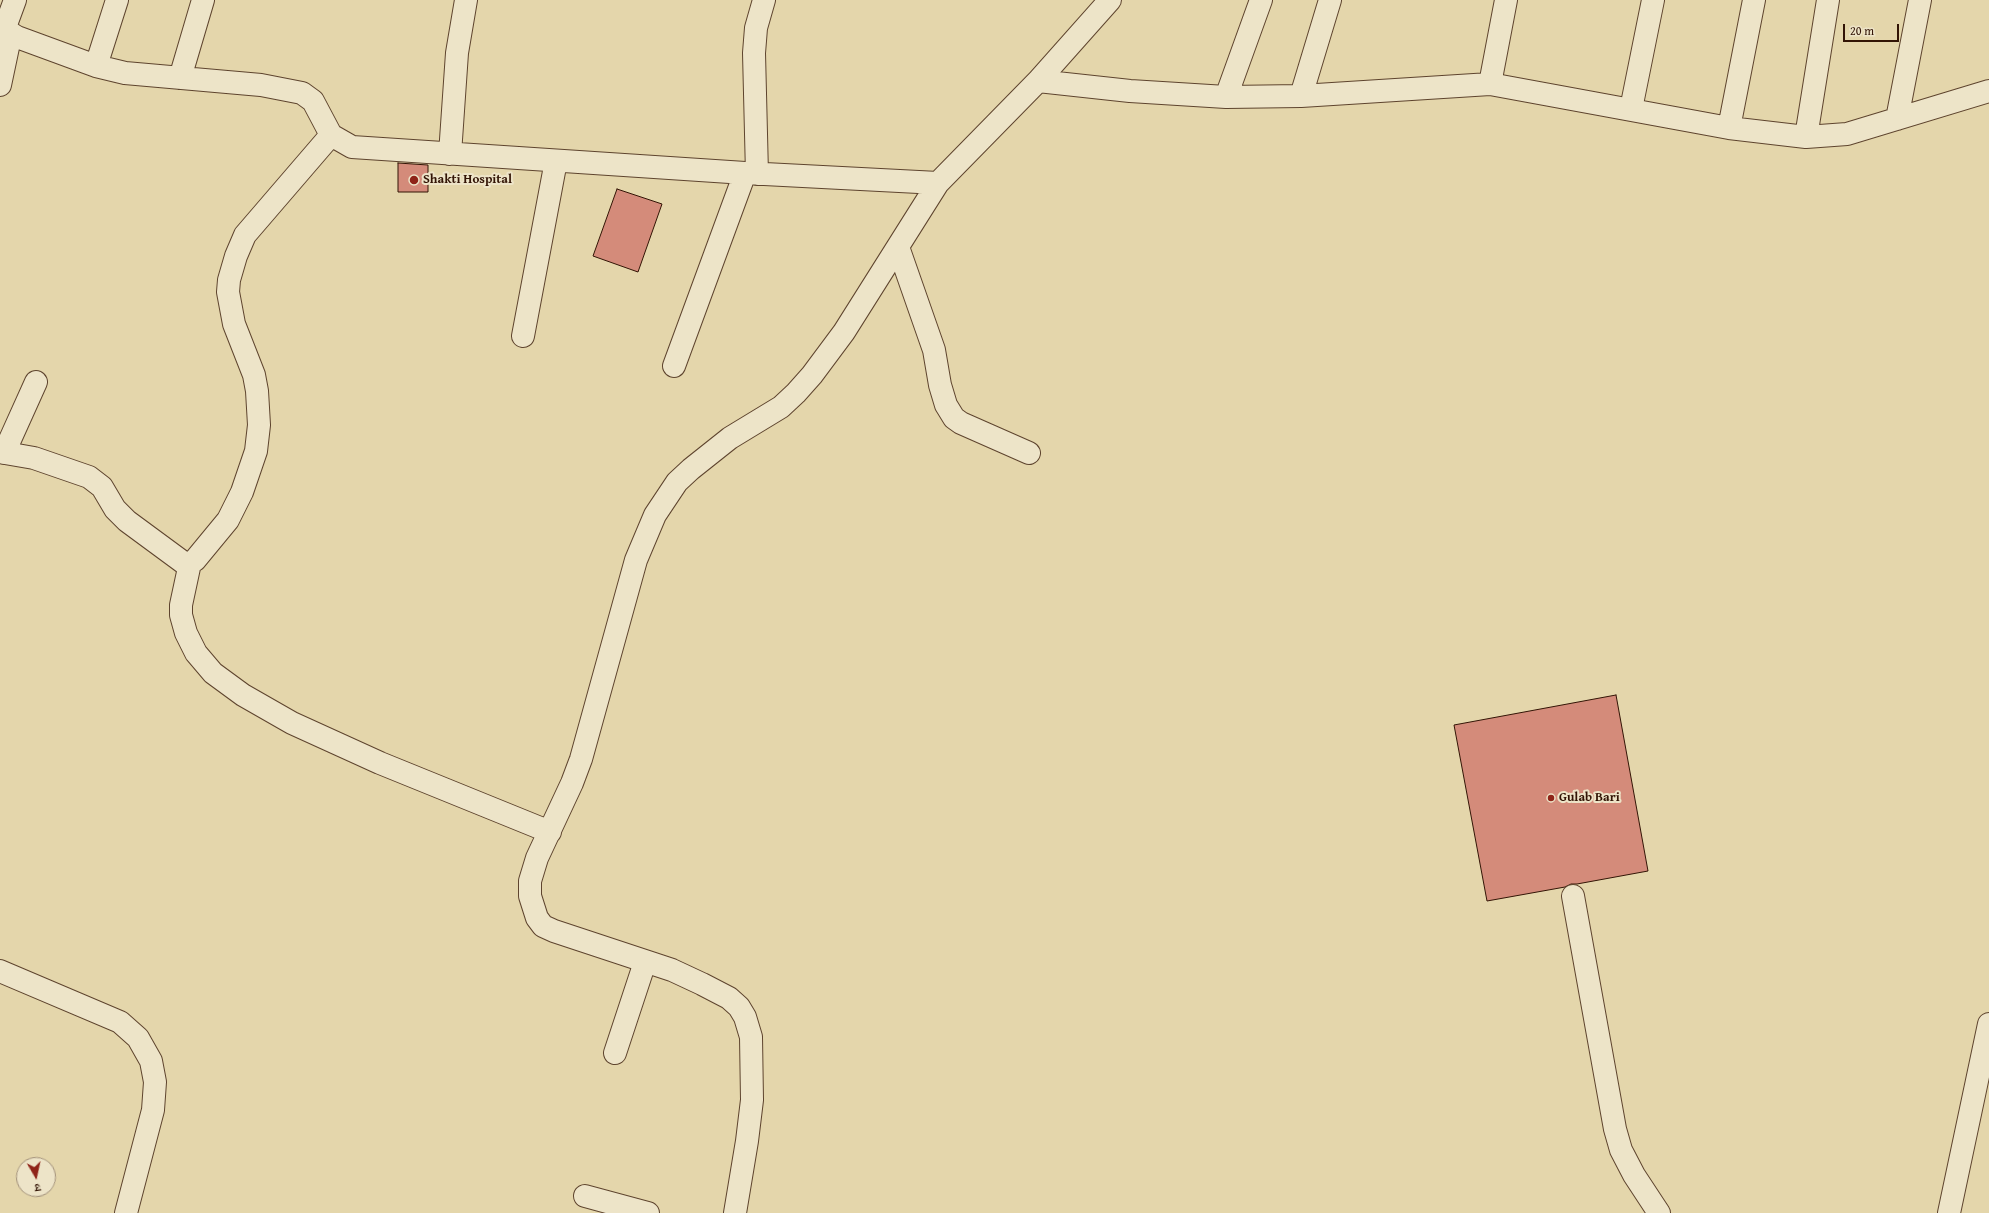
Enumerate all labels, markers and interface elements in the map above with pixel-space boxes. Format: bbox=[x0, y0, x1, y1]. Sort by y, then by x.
scale bar bbox=[1845, 16, 1901, 42]
text: 20 m bbox=[1850, 22, 1874, 39]
place label: Shakti Hospital bbox=[423, 172, 512, 188]
marker: Shakti Hospital bbox=[408, 174, 420, 186]
place label: Gulab Bari bbox=[1559, 790, 1620, 806]
marker: Gulab Bari bbox=[1546, 793, 1556, 803]
north arrow bbox=[16, 1157, 56, 1197]
text: उ bbox=[34, 1180, 42, 1196]

